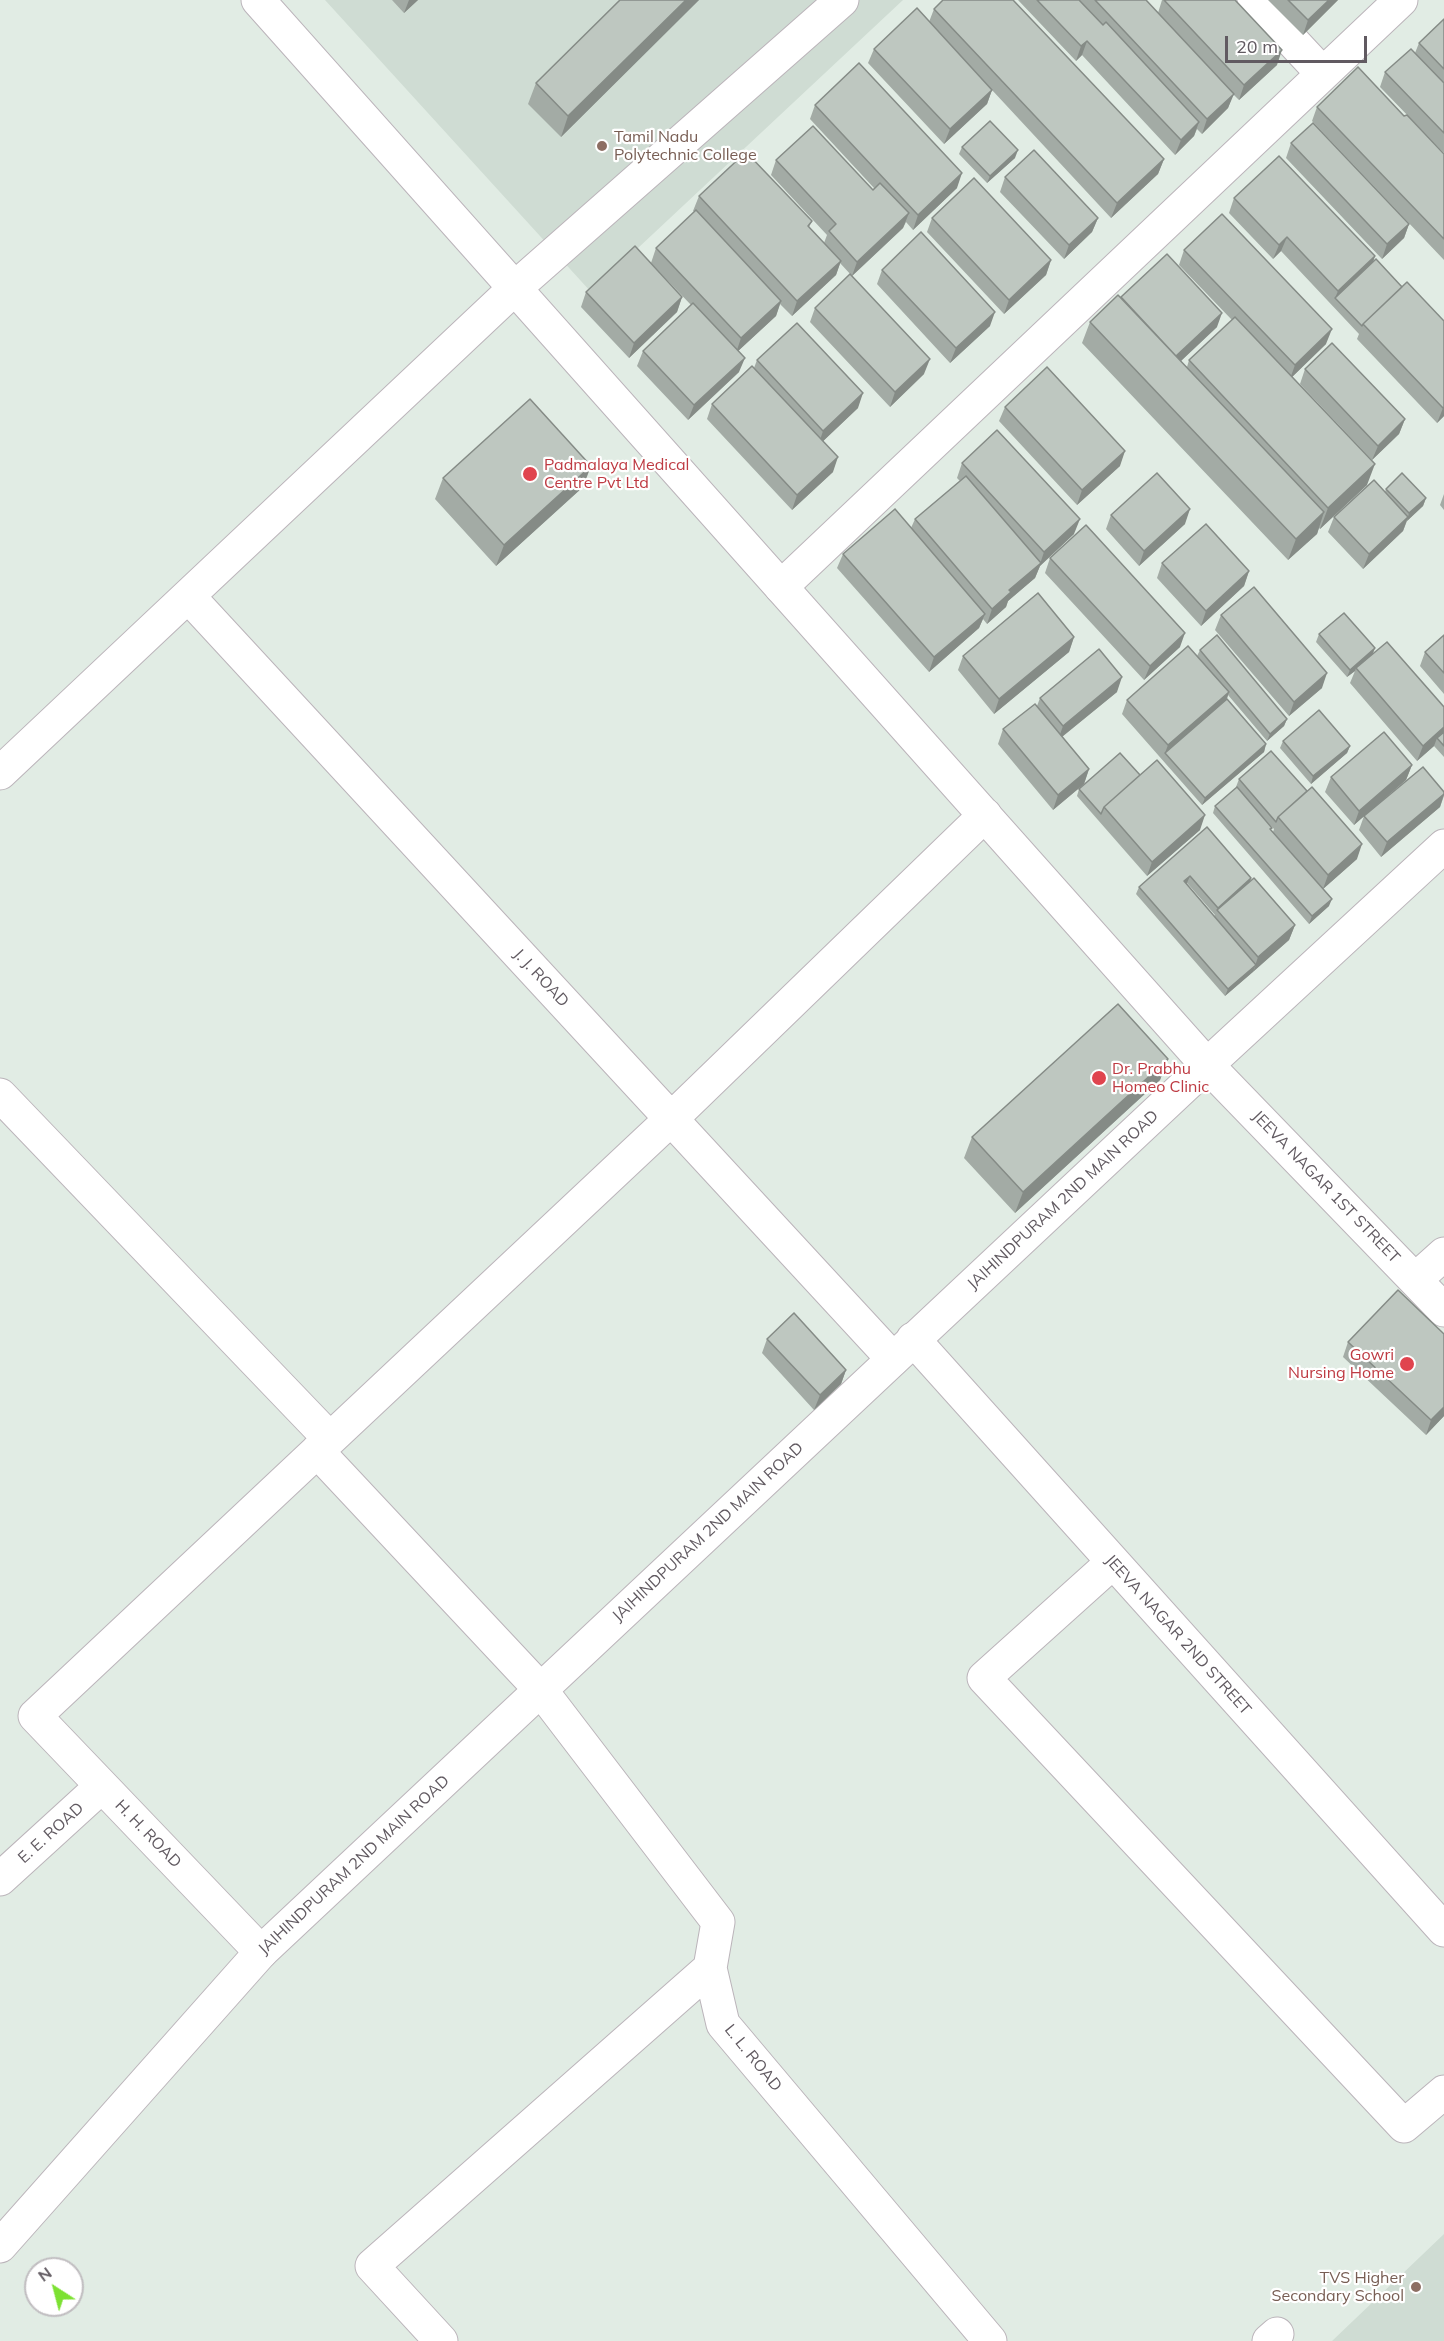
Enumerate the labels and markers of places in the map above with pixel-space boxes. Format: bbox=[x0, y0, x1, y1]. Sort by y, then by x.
place label: Tamil Nadu Polytechnic College bbox=[614, 127, 757, 165]
marker: Tamil Nadu Polytechnic College bbox=[595, 139, 609, 153]
place label: Padmalaya Medical Centre Pvt Ltd bbox=[544, 455, 689, 493]
marker: Padmalaya Medical Centre Pvt Ltd bbox=[521, 465, 539, 483]
place label: Dr. Prabhu Homeo Clinic bbox=[1112, 1059, 1209, 1097]
marker: Dr. Prabhu Homeo Clinic bbox=[1090, 1069, 1108, 1087]
place label: Gowri Nursing Home bbox=[1288, 1345, 1394, 1383]
marker: Gowri Nursing Home bbox=[1398, 1355, 1416, 1373]
place label: TVS Higher Secondary School bbox=[1272, 2268, 1404, 2306]
marker: TVS Higher Secondary School bbox=[1409, 2280, 1423, 2294]

